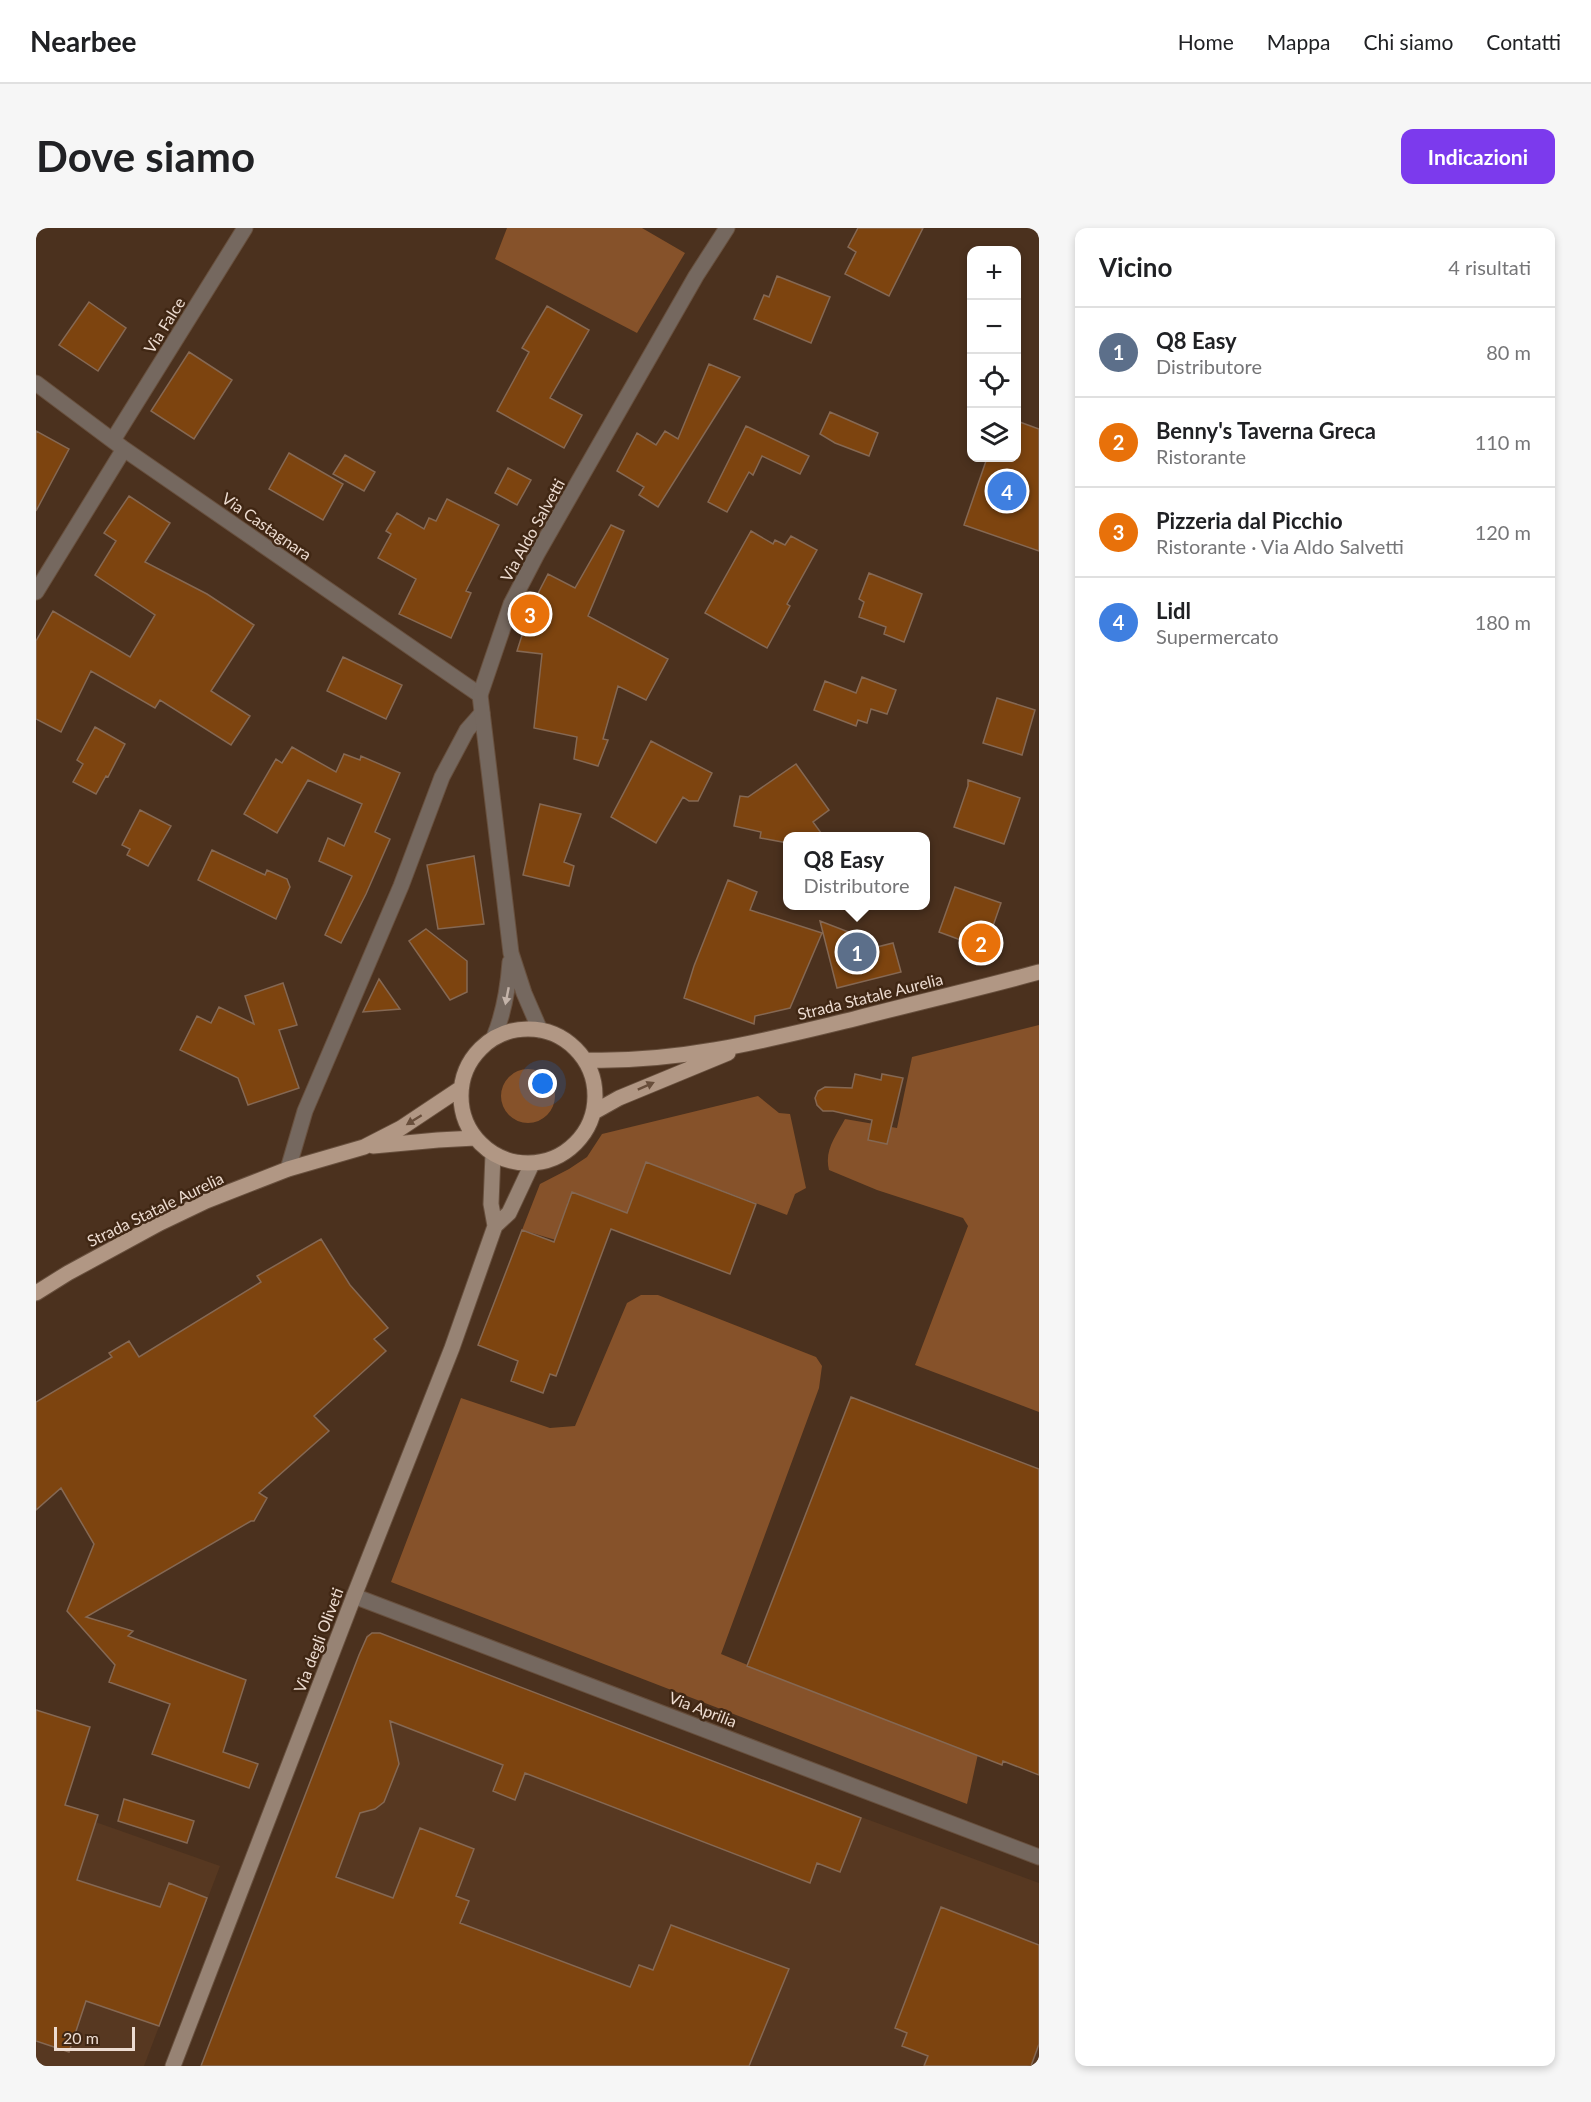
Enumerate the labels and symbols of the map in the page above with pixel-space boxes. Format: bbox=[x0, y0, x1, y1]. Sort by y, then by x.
street label: Via Falce bbox=[139, 294, 189, 356]
pin: 4 bbox=[988, 468, 1026, 514]
street label: Via Aldo Salvetti bbox=[496, 475, 568, 585]
street label: Via Castagnara bbox=[219, 488, 315, 564]
pin: 3 bbox=[510, 592, 550, 636]
pin: 2 bbox=[962, 920, 1000, 966]
pin: 1 bbox=[838, 930, 876, 974]
street label: Strada Statale Aurelia bbox=[795, 969, 945, 1023]
one-way arrow bbox=[501, 987, 511, 1005]
your location bbox=[528, 1069, 557, 1098]
one-way arrow bbox=[637, 1081, 655, 1090]
one-way arrow bbox=[406, 1115, 422, 1126]
street label: Strada Statale Aurelia bbox=[84, 1168, 226, 1250]
street label: Via degli Oliveti bbox=[289, 1585, 347, 1695]
street label: Via Aprilia bbox=[666, 1687, 740, 1731]
scale bar bbox=[54, 2024, 135, 2052]

